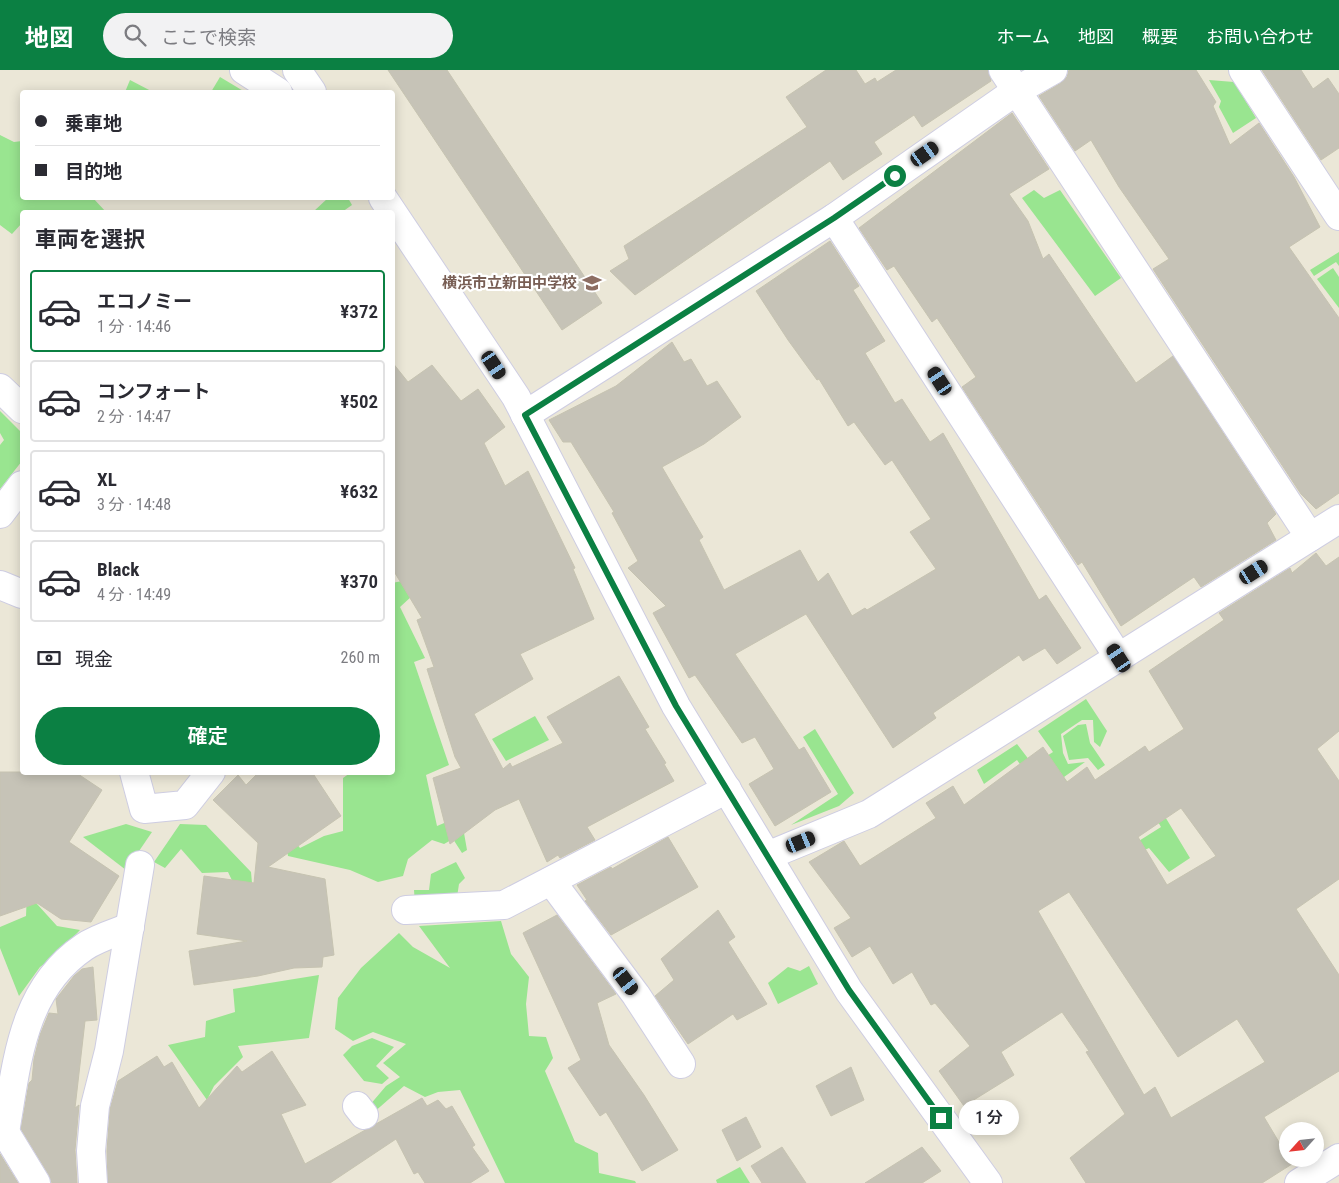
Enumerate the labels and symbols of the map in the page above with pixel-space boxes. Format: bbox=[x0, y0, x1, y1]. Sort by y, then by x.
car bbox=[908, 139, 941, 169]
route start bbox=[884, 165, 906, 187]
school or university icon: 横浜市立新田中学校 bbox=[581, 272, 603, 294]
place label: 横浜市立新田中学校 bbox=[442, 274, 577, 292]
car bbox=[479, 348, 508, 382]
car bbox=[925, 364, 954, 398]
car bbox=[1237, 558, 1270, 586]
car bbox=[1104, 641, 1133, 675]
car bbox=[784, 829, 817, 855]
car bbox=[610, 965, 641, 997]
callout: 1 分 bbox=[958, 1100, 1018, 1136]
route end bbox=[930, 1107, 952, 1129]
north arrow bbox=[1279, 1122, 1324, 1168]

